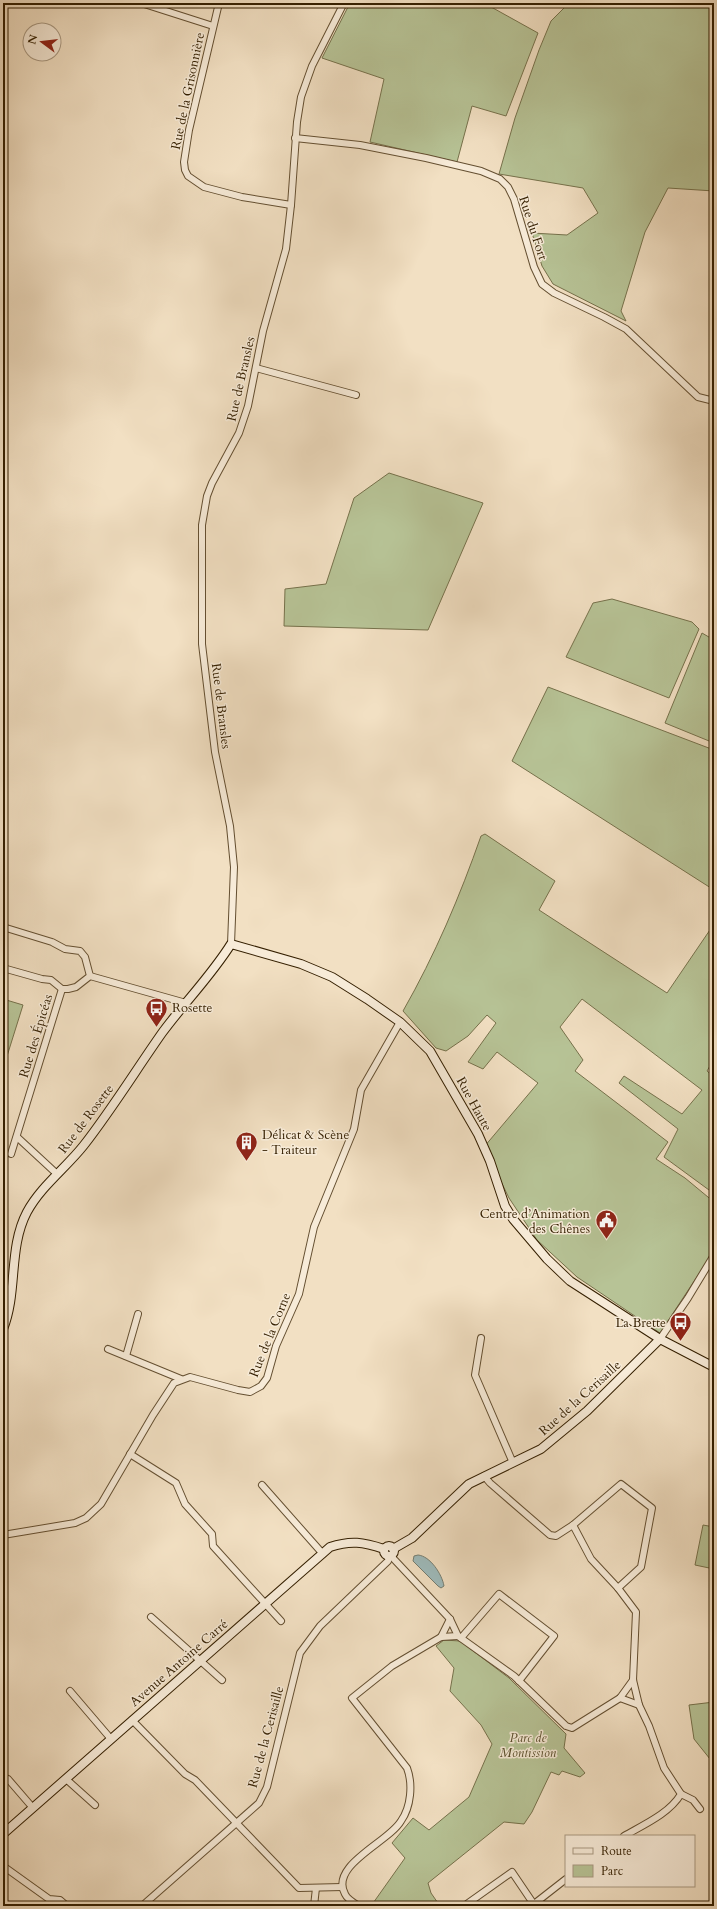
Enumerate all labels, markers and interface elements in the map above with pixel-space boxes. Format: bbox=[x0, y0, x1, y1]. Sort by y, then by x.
north arrow bbox=[22, 22, 62, 62]
street label: Rue de la Grisonnière bbox=[167, 31, 209, 151]
text: N bbox=[24, 33, 41, 46]
street label: Rue du Fort bbox=[514, 194, 552, 262]
street label: Rue de Bransles bbox=[223, 335, 259, 423]
street label: Rue de Bransles bbox=[207, 662, 235, 750]
street label: Rue des Épicéas bbox=[15, 992, 57, 1080]
bus stop icon: Rosette bbox=[143, 995, 169, 1028]
place label: Rosette bbox=[172, 999, 212, 1017]
street label: Rue Haute bbox=[452, 1074, 496, 1134]
street label: Rue de Rosette bbox=[54, 1081, 118, 1157]
place label: Délicat & Scène - Traiteur bbox=[262, 1126, 349, 1159]
building icon: Délicat & Scène - Traiteur bbox=[233, 1129, 259, 1162]
place label: Centre d’Animation des Chênes bbox=[480, 1205, 591, 1238]
public building icon: Centre d’Animation des Chênes bbox=[593, 1208, 619, 1241]
street label: Rue de la Corne bbox=[245, 1290, 295, 1380]
bus stop icon: La Brette bbox=[668, 1310, 694, 1343]
place label: La Brette bbox=[615, 1314, 666, 1332]
street label: Rue de la Cerisaille bbox=[535, 1356, 625, 1440]
street label: Avenue Antoine Carré bbox=[126, 1615, 232, 1711]
street label: Rue de la Cerisaille bbox=[244, 1684, 288, 1790]
park label: Parc de Montission bbox=[500, 1729, 557, 1762]
legend bbox=[565, 1835, 695, 1887]
text: Route bbox=[601, 1843, 632, 1859]
text: Parc bbox=[601, 1863, 624, 1879]

